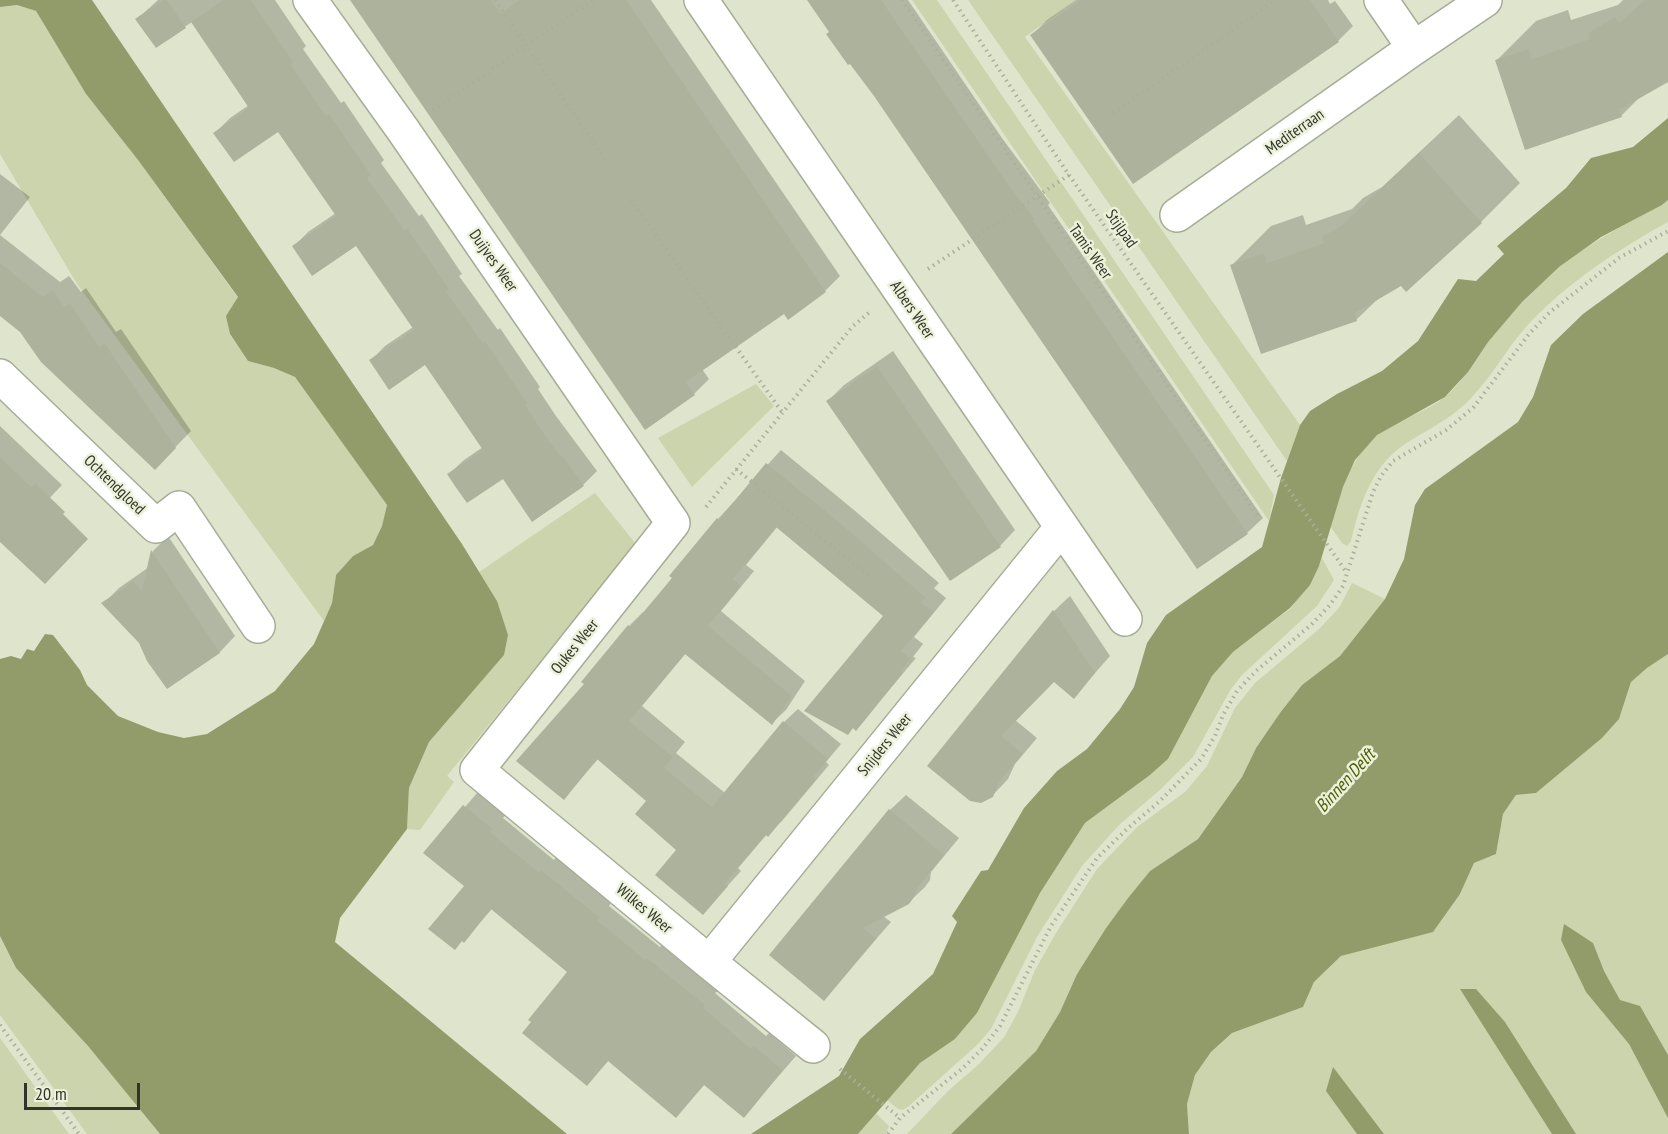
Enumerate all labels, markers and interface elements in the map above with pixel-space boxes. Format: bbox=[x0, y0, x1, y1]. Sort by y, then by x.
street label: Mediterraan bbox=[1262, 105, 1328, 159]
street label: Stijlpad bbox=[1101, 206, 1141, 252]
street label: Tamis Weer bbox=[1064, 221, 1116, 283]
street label: Duijves Weer bbox=[465, 226, 521, 296]
street label: Albers Weer bbox=[886, 277, 938, 343]
street label: Ochtendgloed bbox=[79, 451, 149, 519]
street label: Oukes Weer bbox=[547, 616, 603, 678]
street label: Snijders Weer bbox=[854, 710, 916, 780]
water label: Binnen Delft bbox=[1312, 745, 1380, 817]
street label: Wilkes Weer bbox=[612, 880, 676, 938]
scale bar bbox=[27, 1071, 142, 1109]
text: 20 m bbox=[35, 1082, 67, 1105]

